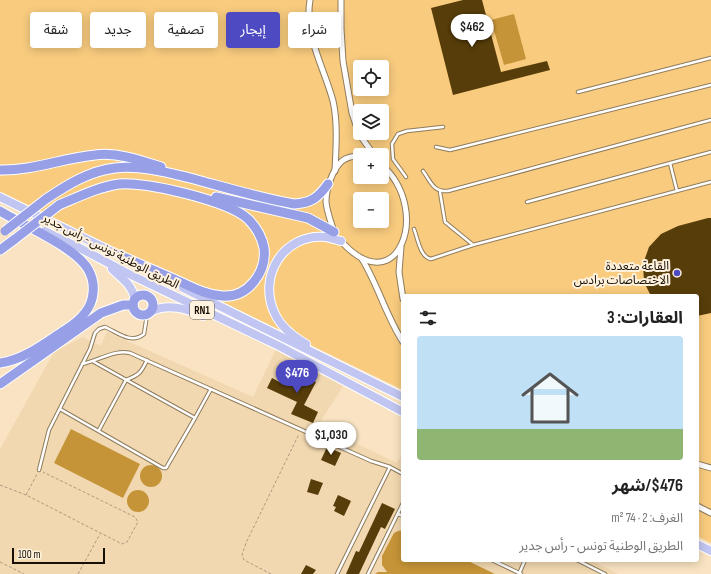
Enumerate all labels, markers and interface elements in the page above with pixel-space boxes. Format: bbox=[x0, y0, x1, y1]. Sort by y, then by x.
chip: شقة bbox=[30, 12, 82, 48]
chip: جديد bbox=[90, 12, 146, 48]
chip: تصفية bbox=[154, 12, 218, 48]
chip: إيجار bbox=[226, 12, 280, 48]
chip: شراء bbox=[288, 12, 341, 48]
pin: $462 bbox=[448, 14, 496, 48]
text: $462 bbox=[460, 19, 484, 35]
map controls bbox=[353, 60, 389, 228]
button: locate bbox=[353, 60, 389, 96]
button: layers bbox=[353, 104, 389, 140]
button: + bbox=[353, 148, 389, 184]
button: − bbox=[353, 192, 389, 228]
street label: الطريق الوطنية تونس - رأس جدير bbox=[39, 210, 182, 293]
place label: القاعة متعددة الاختصاصات برادس bbox=[574, 259, 669, 288]
marker: القاعة متعددة الاختصاصات برادس bbox=[672, 268, 682, 278]
road number: RN1 bbox=[190, 301, 214, 319]
icon: filters bbox=[417, 307, 439, 329]
text: العقارات: 3 bbox=[607, 308, 683, 328]
pin: $476 bbox=[273, 360, 321, 394]
icon: home bbox=[514, 362, 586, 434]
text: $476 bbox=[285, 365, 309, 381]
pin: $1,030 bbox=[298, 422, 364, 456]
text: $1,030 bbox=[314, 427, 348, 443]
text: $476/شهر bbox=[612, 476, 683, 496]
text: الغرف: 2 · 74 m² bbox=[611, 510, 683, 526]
text: الطريق الوطنية تونس - رأس جدير bbox=[519, 538, 683, 554]
scale bar bbox=[12, 546, 105, 565]
text: 100 m bbox=[18, 548, 40, 561]

